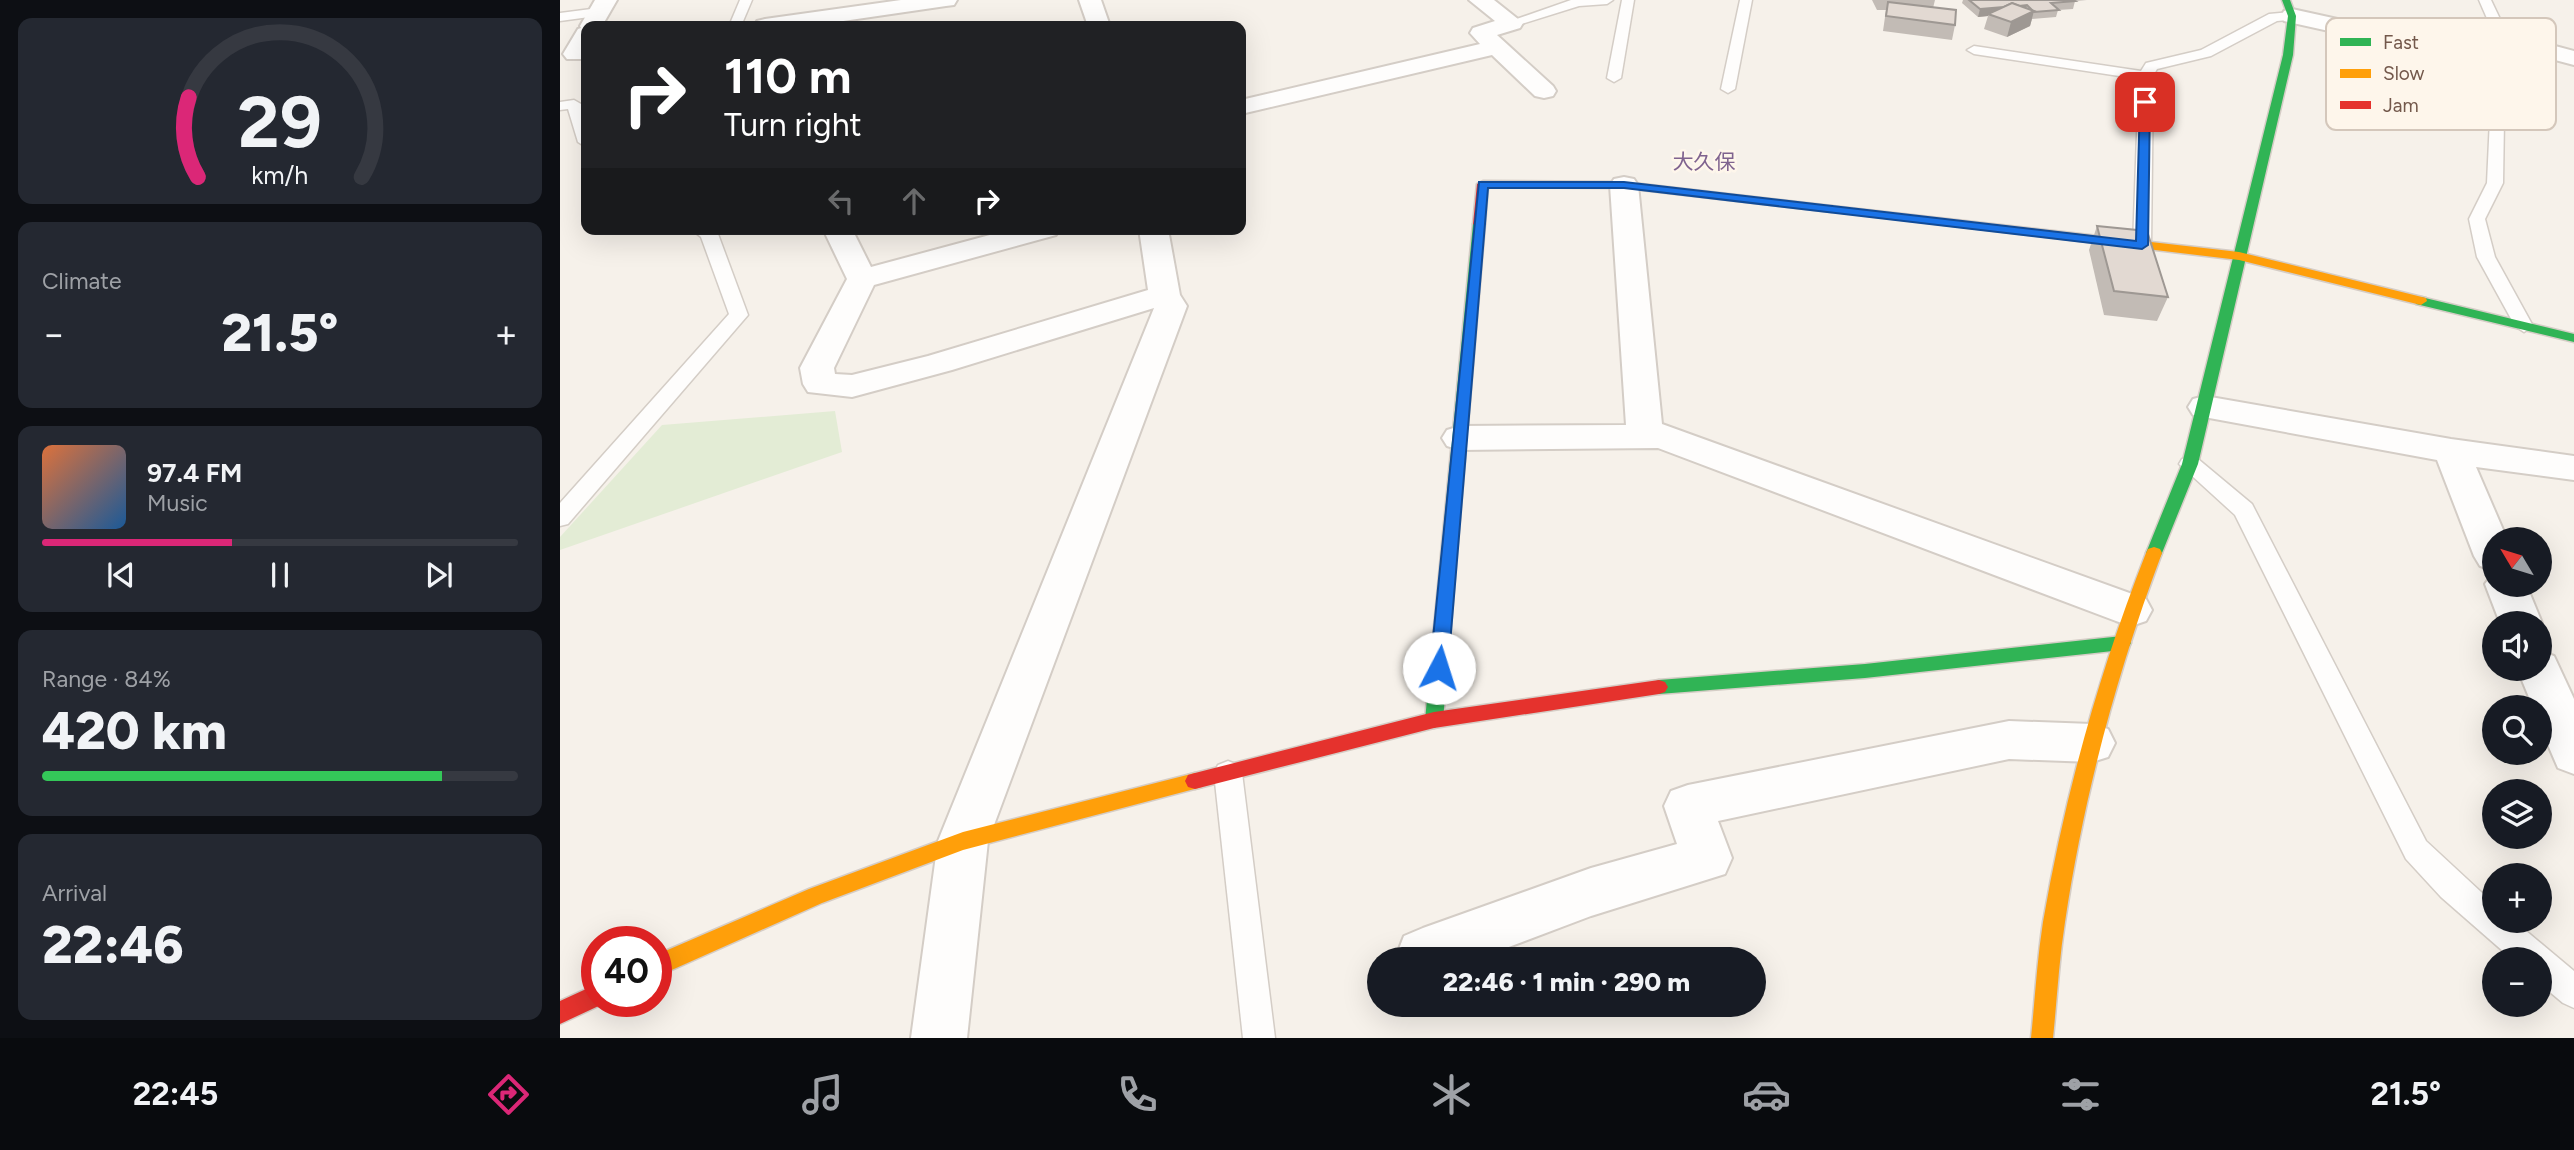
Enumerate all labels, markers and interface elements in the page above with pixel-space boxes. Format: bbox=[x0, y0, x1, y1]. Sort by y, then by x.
legend bbox=[2326, 18, 2556, 130]
text: Fast bbox=[2383, 31, 2419, 54]
text: 110 m bbox=[724, 46, 852, 105]
icon: right bbox=[609, 49, 700, 140]
text: Slow bbox=[2383, 62, 2425, 85]
pin bbox=[2115, 72, 2175, 132]
text: 29 bbox=[238, 78, 322, 165]
icon: arrive bbox=[2126, 83, 2164, 121]
text: Jam bbox=[2383, 94, 2419, 117]
text: Turn right bbox=[724, 106, 862, 144]
district label: 大久保 bbox=[1673, 149, 1736, 174]
text: km/h bbox=[251, 160, 309, 190]
icon: left bbox=[822, 182, 860, 220]
icon: ahead bbox=[895, 182, 933, 220]
icon: right bbox=[968, 182, 1006, 220]
text: Climate bbox=[42, 267, 121, 295]
text: 21.5° bbox=[222, 302, 338, 364]
text: − bbox=[42, 311, 66, 357]
text: + bbox=[494, 311, 518, 357]
text: 97.4 FM bbox=[147, 457, 242, 489]
text: Music bbox=[147, 489, 208, 517]
north arrow bbox=[2482, 527, 2552, 597]
map controls bbox=[2482, 527, 2552, 1017]
icon: previous bbox=[102, 556, 140, 594]
icon: pause bbox=[261, 556, 299, 594]
icon: next bbox=[420, 556, 458, 594]
button: sound bbox=[2482, 611, 2552, 681]
position arrow bbox=[1402, 631, 1476, 705]
text: Range · 84% bbox=[42, 665, 171, 693]
button: search bbox=[2482, 695, 2552, 765]
text: 420 km bbox=[42, 700, 227, 762]
button: layers bbox=[2482, 779, 2552, 849]
button: + bbox=[2482, 863, 2552, 933]
text: Arrival bbox=[42, 879, 107, 907]
text: 22:46 bbox=[42, 914, 184, 976]
speed limit sign: 40 bbox=[581, 926, 672, 1017]
button: − bbox=[2482, 947, 2552, 1017]
text: 22:46 · 1 min · 290 m bbox=[1443, 966, 1690, 998]
icon: directions bbox=[484, 1070, 533, 1119]
icon: music bbox=[798, 1070, 847, 1119]
icon: phone bbox=[1113, 1070, 1162, 1119]
icon: climate bbox=[1427, 1070, 1476, 1119]
icon: car bbox=[1742, 1070, 1791, 1119]
icon: filters bbox=[2056, 1070, 2105, 1119]
text: 22:45 bbox=[133, 1075, 218, 1113]
text: 21.5° bbox=[2371, 1075, 2441, 1113]

